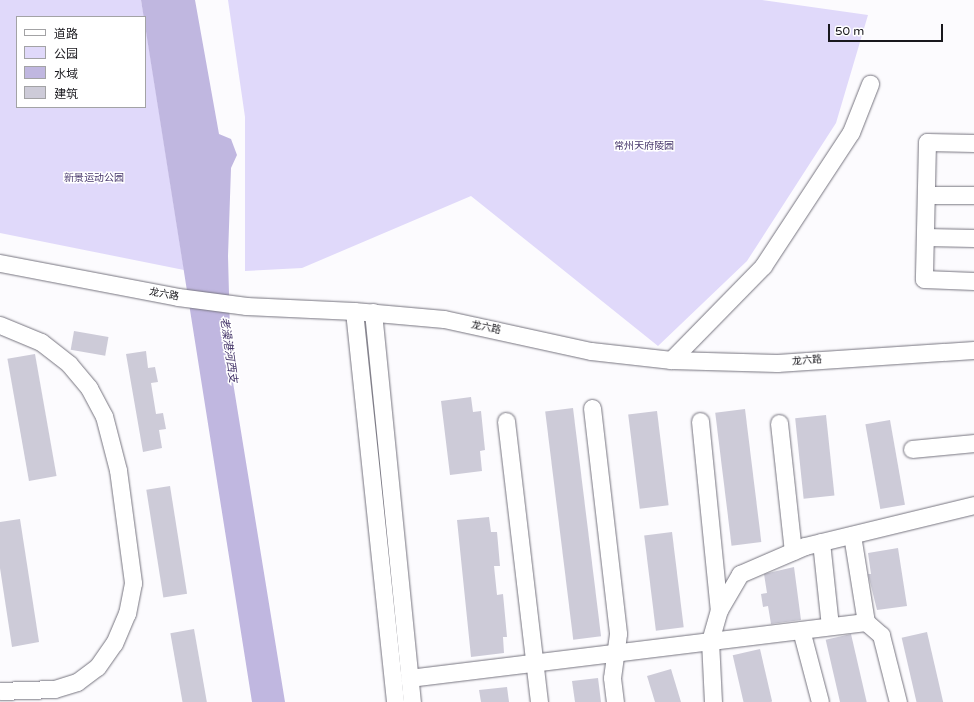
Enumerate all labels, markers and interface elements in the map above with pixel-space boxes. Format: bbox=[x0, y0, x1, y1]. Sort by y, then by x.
legend bbox=[16, 16, 146, 108]
scale bar bbox=[830, 16, 945, 42]
text: 50 m bbox=[835, 24, 864, 38]
text: 道路 bbox=[54, 27, 78, 41]
text: 公园 bbox=[54, 47, 78, 61]
text: 水域 bbox=[54, 67, 78, 81]
text: 建筑 bbox=[54, 87, 78, 101]
park label: 常州天府陵园 bbox=[614, 141, 674, 153]
park label: 新景运动公园 bbox=[64, 173, 124, 185]
street label: 龙六路 bbox=[148, 286, 180, 304]
water label: 老澡港河西支 bbox=[217, 316, 239, 384]
street label: 龙六路 bbox=[470, 319, 502, 337]
street label: 龙六路 bbox=[792, 354, 822, 368]

